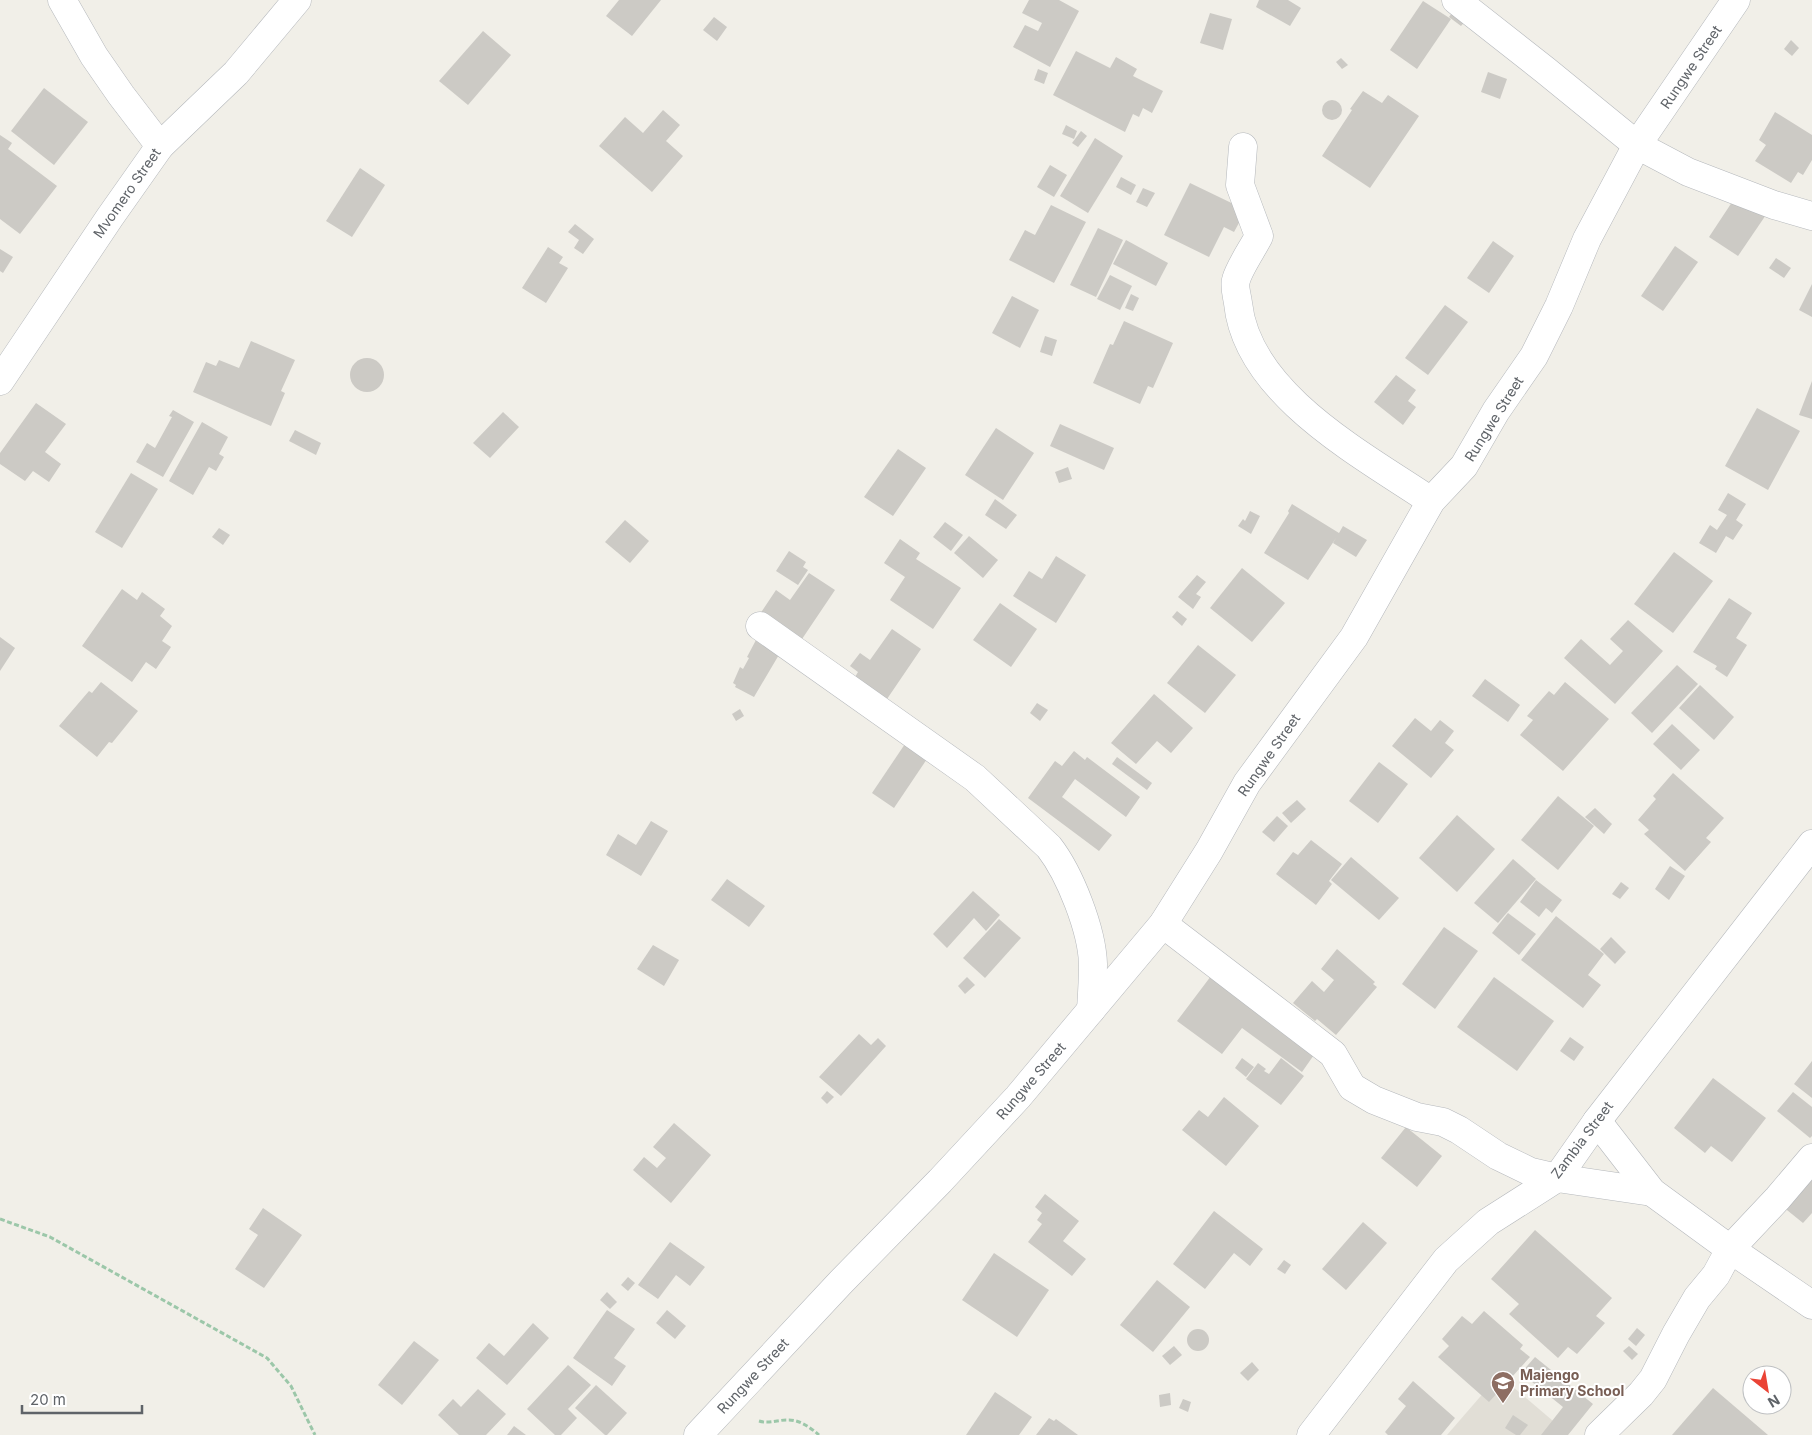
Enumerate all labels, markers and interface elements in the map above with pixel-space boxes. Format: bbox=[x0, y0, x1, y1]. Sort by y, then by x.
street label: Rungwe Street bbox=[1656, 21, 1725, 112]
street label: Mvomero Street bbox=[89, 144, 164, 241]
street label: Rungwe Street bbox=[1461, 373, 1527, 464]
street label: Rungwe Street bbox=[1234, 710, 1304, 799]
street label: Rungwe Street bbox=[992, 1038, 1069, 1123]
street label: Zambia Street bbox=[1547, 1097, 1616, 1182]
street label: Rungwe Street bbox=[713, 1334, 792, 1417]
north arrow bbox=[1742, 1365, 1792, 1415]
place label: Majengo Primary School bbox=[1520, 1366, 1624, 1399]
school or university icon: Majengo Primary School bbox=[1490, 1370, 1516, 1404]
scale bar bbox=[22, 1382, 142, 1414]
text: 20 m bbox=[30, 1390, 66, 1409]
text: N bbox=[1765, 1392, 1783, 1412]

